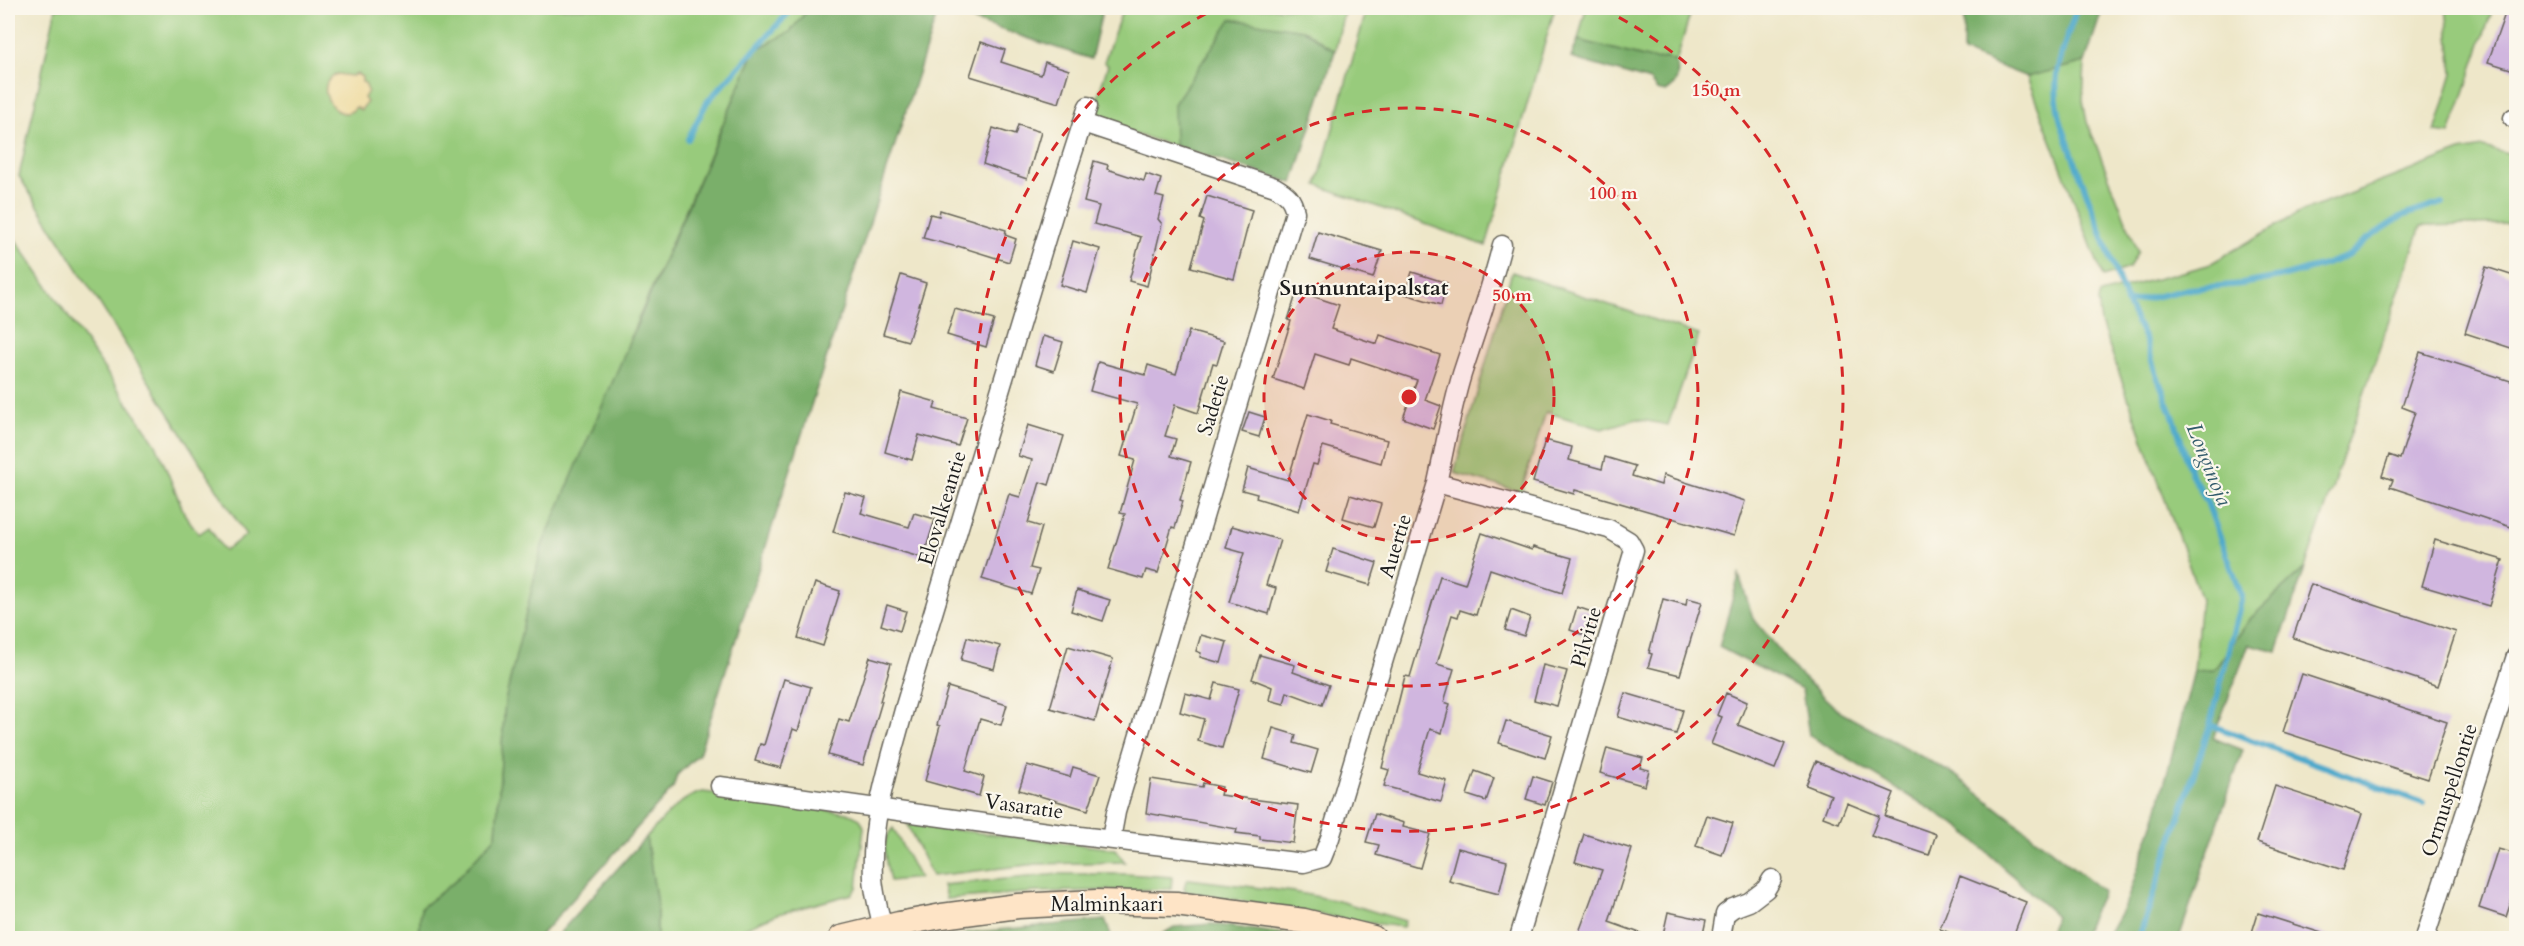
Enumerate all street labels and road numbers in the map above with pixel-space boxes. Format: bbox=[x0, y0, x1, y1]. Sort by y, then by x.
street label: Sadetie bbox=[1190, 371, 1236, 439]
street label: Elovalkeantie bbox=[911, 447, 974, 569]
street label: Auertie bbox=[1372, 510, 1419, 582]
street label: Pilvitie bbox=[1564, 603, 1609, 671]
street label: Ormuspellontie bbox=[2414, 720, 2485, 861]
street label: Vasaratie bbox=[983, 787, 1065, 826]
street label: Malminkaari bbox=[1051, 890, 1163, 919]

